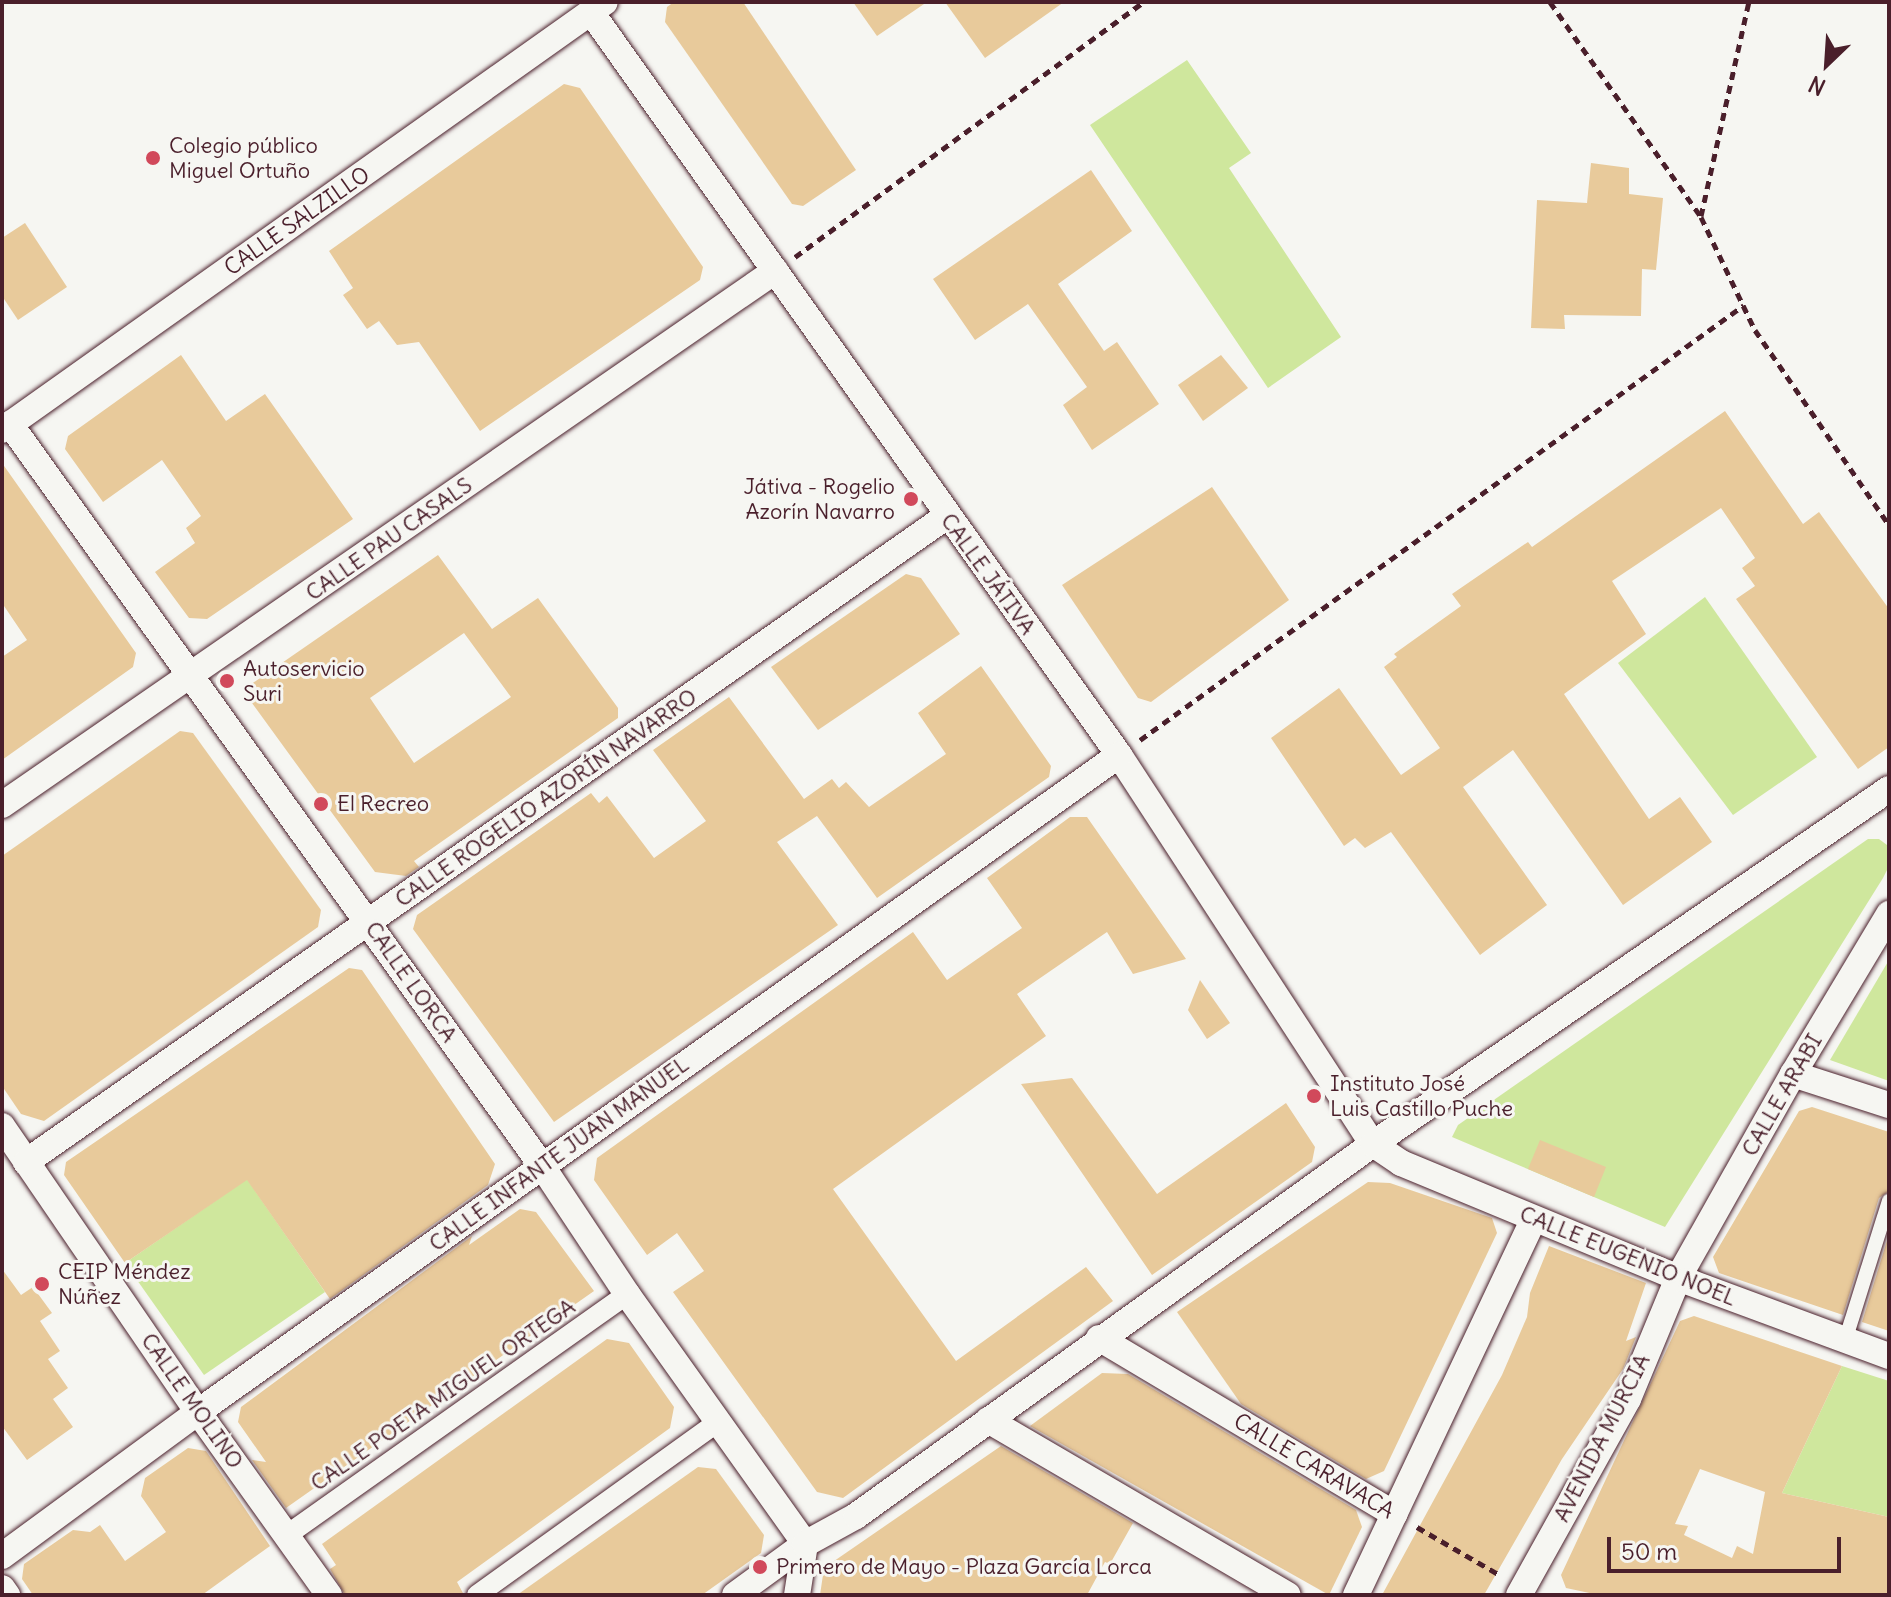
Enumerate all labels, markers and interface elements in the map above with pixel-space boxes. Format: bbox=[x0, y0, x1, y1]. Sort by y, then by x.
north arrow bbox=[1787, 24, 1867, 104]
text: N bbox=[1804, 70, 1830, 102]
place label: Colegio público Miguel Ortuño bbox=[169, 132, 318, 184]
marker: Colegio público Miguel Ortuño bbox=[144, 149, 162, 167]
street label: CALLE SALZILLO bbox=[219, 161, 375, 281]
street label: CALLE PAU CASALS bbox=[301, 472, 477, 606]
place label: Játiva - Rogelio Azorín Navarro bbox=[743, 473, 895, 524]
marker: Játiva - Rogelio Azorín Navarro bbox=[902, 490, 920, 508]
street label: CALLE JÁTIVA bbox=[935, 508, 1041, 640]
place label: Autoservicio Suri bbox=[243, 655, 365, 706]
marker: Autoservicio Suri bbox=[218, 672, 236, 690]
street label: CALLE ROGELIO AZORÍN NAVARRO bbox=[390, 683, 702, 913]
place label: El Recreo bbox=[337, 791, 429, 817]
marker: El Recreo bbox=[312, 795, 330, 813]
street label: CALLE LORCA bbox=[360, 917, 462, 1047]
street label: CALLE ARABI bbox=[1736, 1029, 1828, 1161]
street label: CALLE INFANTE JUAN MANUEL bbox=[424, 1051, 694, 1257]
place label: Instituto José Luis Castillo Puche bbox=[1330, 1070, 1513, 1122]
marker: Instituto José Luis Castillo Puche bbox=[1305, 1087, 1323, 1105]
street label: CALLE EUGENIO NOEL bbox=[1516, 1200, 1740, 1312]
place label: CEIP Méndez Núñez bbox=[58, 1258, 191, 1310]
marker: CEIP Méndez Núñez bbox=[33, 1275, 51, 1293]
street label: CALLE POETA MIGUEL ORTEGA bbox=[306, 1293, 580, 1497]
street label: CALLE MOLINO bbox=[135, 1328, 249, 1474]
street label: AVENIDA MURCIA bbox=[1548, 1350, 1656, 1526]
street label: CALLE CARAVACA bbox=[1229, 1408, 1399, 1524]
scale bar bbox=[1611, 1521, 1845, 1571]
text: 50 m bbox=[1621, 1536, 1677, 1566]
place label: Primero de Mayo - Plaza García Lorca bbox=[776, 1554, 1152, 1580]
marker: Primero de Mayo - Plaza García Lorca bbox=[751, 1558, 769, 1576]

